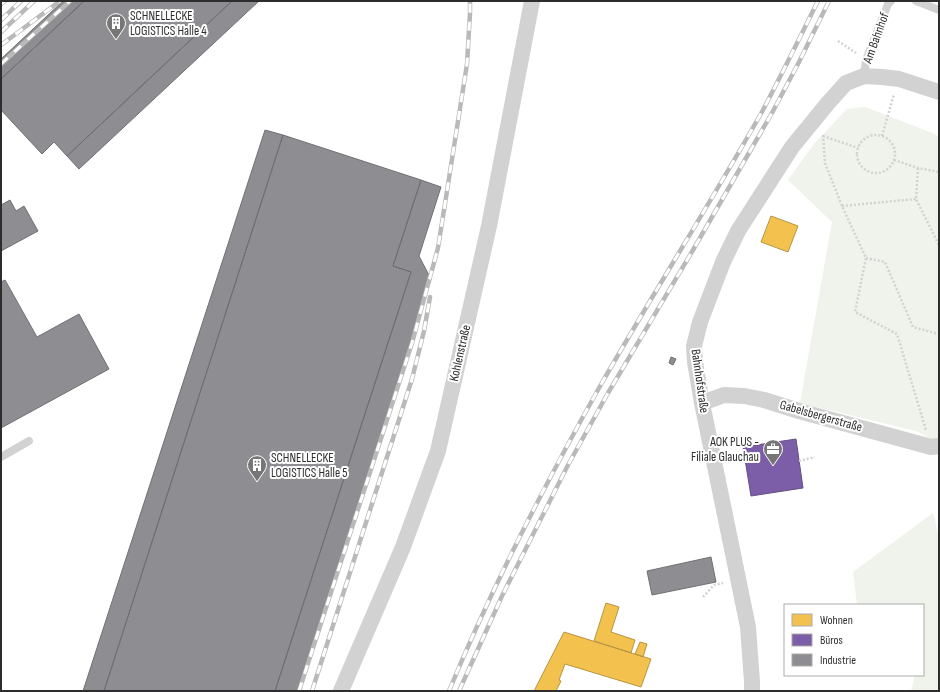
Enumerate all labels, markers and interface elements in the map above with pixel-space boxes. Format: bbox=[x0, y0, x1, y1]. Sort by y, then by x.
place label: SCHNELLECKE LOGISTICS Halle 4 bbox=[130, 8, 207, 39]
street label: Am Bahnhof bbox=[859, 10, 893, 67]
building icon: SCHNELLECKE LOGISTICS Halle 4 bbox=[105, 12, 127, 40]
street label: Kohlenstraße bbox=[446, 323, 474, 383]
street label: Bahnhofstraße bbox=[688, 348, 712, 414]
street label: Gabelsbergerstraße bbox=[778, 397, 864, 435]
place label: AOK PLUS - Filiale Glauchau bbox=[691, 434, 759, 465]
office icon: AOK PLUS - Filiale Glauchau bbox=[762, 438, 784, 466]
place label: SCHNELLECKE LOGISTICS Halle 5 bbox=[271, 450, 347, 481]
building icon: SCHNELLECKE LOGISTICS Halle 5 bbox=[246, 454, 268, 482]
legend bbox=[784, 604, 924, 676]
text: Wohnen bbox=[820, 613, 853, 628]
text: Büros bbox=[820, 633, 843, 648]
text: Industrie bbox=[820, 653, 856, 668]

